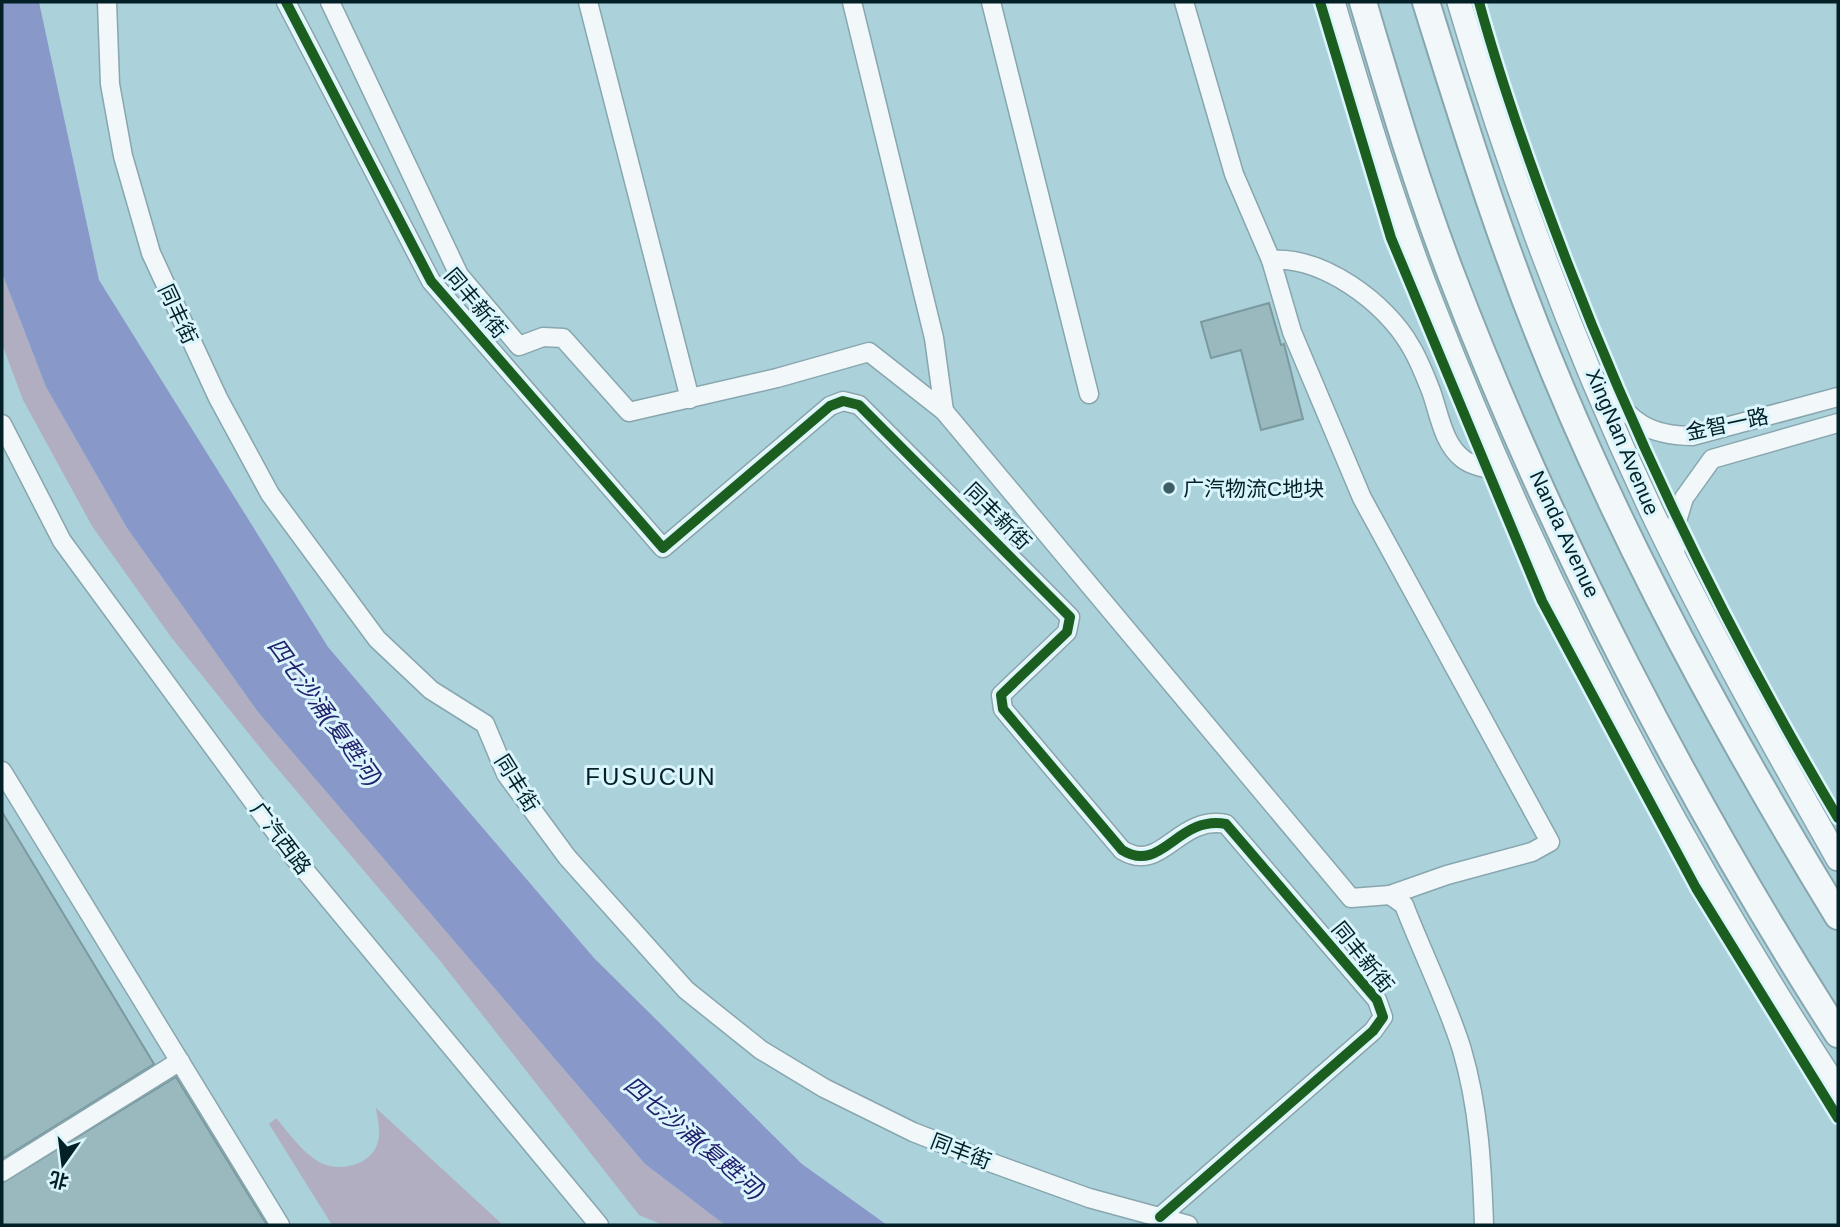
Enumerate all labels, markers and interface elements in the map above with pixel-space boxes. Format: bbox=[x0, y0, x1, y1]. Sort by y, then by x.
street label: 同丰新街 bbox=[440, 263, 512, 343]
street label: 同丰街 bbox=[154, 281, 202, 347]
street label: XingNan Avenue bbox=[1582, 366, 1664, 518]
street label: 金智一路 bbox=[1684, 404, 1770, 444]
street label: Nanda Avenue bbox=[1526, 467, 1604, 601]
place label: 广汽物流C地块 bbox=[1183, 477, 1324, 500]
street label: 同丰新街 bbox=[960, 478, 1036, 554]
marker: 广汽物流C地块 bbox=[1161, 480, 1177, 496]
water label: 四七沙涌(复甦河) bbox=[263, 633, 387, 791]
street label: 同丰街 bbox=[491, 750, 543, 816]
district label: FUSUCUN bbox=[585, 763, 717, 790]
street label: 广汽西路 bbox=[247, 798, 315, 878]
street label: 同丰新街 bbox=[1328, 917, 1398, 997]
water label: 四七沙涌(复甦河) bbox=[619, 1071, 771, 1205]
north arrow bbox=[28, 1129, 98, 1199]
street label: 同丰街 bbox=[927, 1129, 995, 1173]
text: 北 bbox=[47, 1168, 71, 1192]

